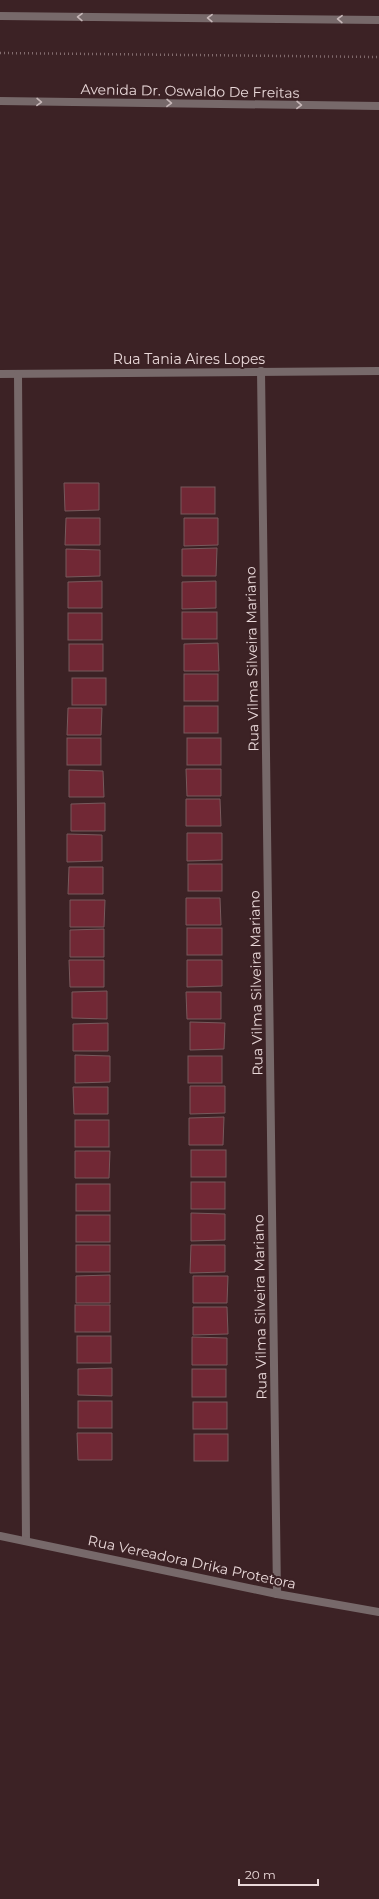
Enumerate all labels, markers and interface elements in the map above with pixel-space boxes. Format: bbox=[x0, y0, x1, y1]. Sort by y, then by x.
one-way arrow bbox=[77, 13, 83, 21]
one-way arrow bbox=[207, 14, 213, 22]
one-way arrow bbox=[337, 15, 343, 24]
street label: Avenida Dr. Oswaldo De Freitas bbox=[81, 80, 300, 102]
one-way arrow bbox=[36, 98, 42, 106]
one-way arrow bbox=[166, 99, 172, 107]
one-way arrow bbox=[296, 101, 302, 109]
street label: Rua Tania Aires Lopes bbox=[113, 350, 265, 368]
street label: Rua Vilma Silveira Mariano bbox=[241, 566, 263, 752]
street label: Rua Vilma Silveira Mariano bbox=[245, 890, 267, 1076]
street label: Rua Vilma Silveira Mariano bbox=[249, 1214, 271, 1400]
street label: Rua Vereadora Drika Protetora bbox=[86, 1531, 298, 1593]
scale bar bbox=[239, 1861, 318, 1887]
text: 20 m bbox=[245, 1867, 276, 1882]

